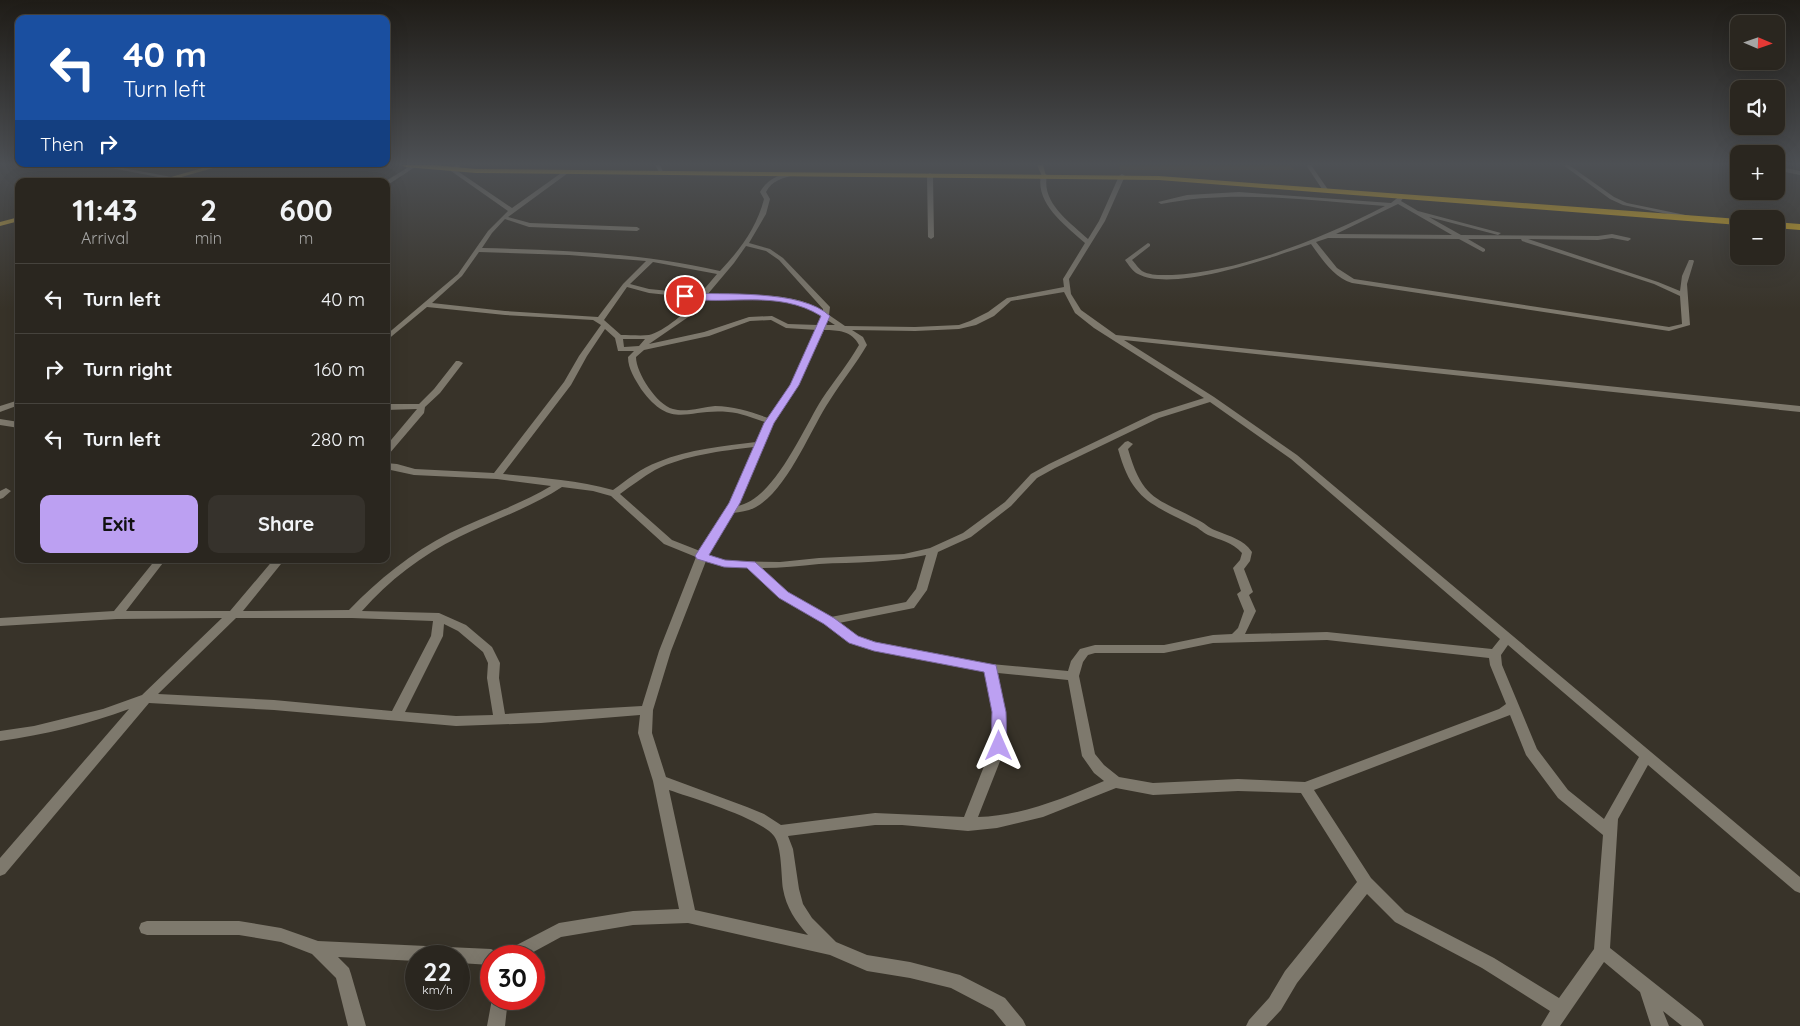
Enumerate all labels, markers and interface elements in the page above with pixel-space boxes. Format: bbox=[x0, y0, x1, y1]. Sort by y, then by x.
north arrow bbox=[1730, 15, 1785, 70]
map controls bbox=[1730, 15, 1785, 265]
text: 40 m bbox=[123, 32, 207, 76]
icon: left bbox=[40, 35, 105, 100]
text: Turn left bbox=[123, 75, 206, 103]
button: sound bbox=[1730, 80, 1785, 135]
icon: right bbox=[94, 130, 122, 158]
text: Then bbox=[40, 132, 84, 156]
button: + bbox=[1730, 145, 1785, 200]
text: 11:43 bbox=[72, 191, 138, 229]
text: 2 bbox=[200, 191, 217, 229]
text: 600 bbox=[279, 191, 333, 229]
button: − bbox=[1730, 210, 1785, 265]
text: Arrival bbox=[81, 228, 129, 248]
text: min bbox=[195, 228, 222, 248]
text: m bbox=[299, 228, 313, 248]
pin bbox=[664, 275, 706, 317]
icon: arrive bbox=[671, 282, 699, 310]
icon: left bbox=[40, 285, 68, 313]
text: Turn left bbox=[83, 287, 161, 311]
text: 40 m bbox=[321, 287, 365, 311]
icon: right bbox=[40, 355, 68, 383]
text: Turn right bbox=[83, 357, 172, 381]
text: 160 m bbox=[314, 357, 365, 381]
icon: left bbox=[40, 425, 68, 453]
text: Turn left bbox=[83, 427, 161, 451]
text: 280 m bbox=[310, 427, 365, 451]
button: Exit bbox=[40, 495, 198, 553]
button: Share bbox=[208, 495, 365, 553]
position arrow bbox=[972, 719, 1024, 771]
speed limit sign: 30 bbox=[480, 945, 545, 1010]
text: 22 bbox=[423, 956, 452, 987]
text: km/h bbox=[422, 982, 453, 997]

